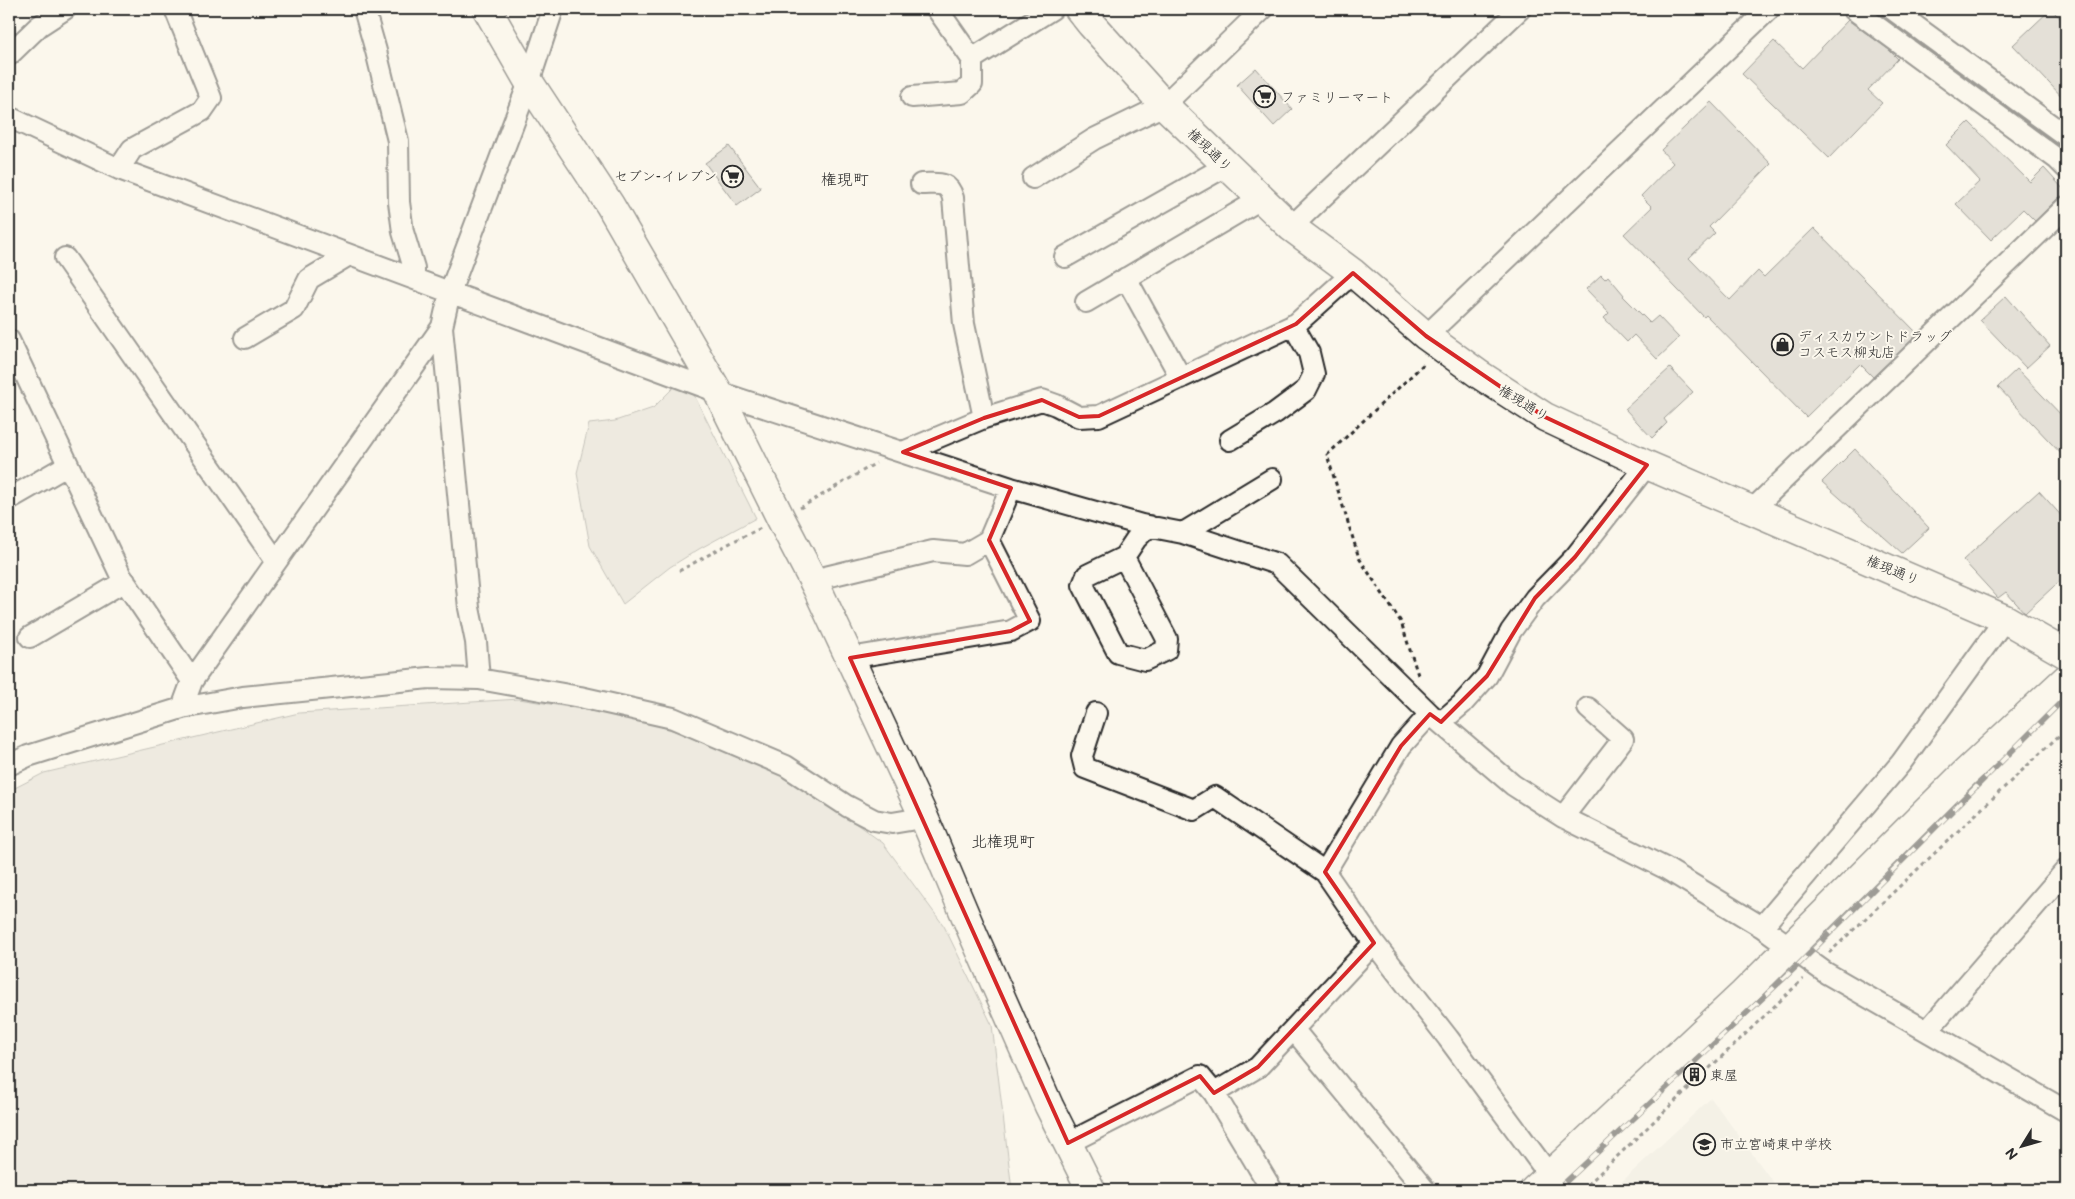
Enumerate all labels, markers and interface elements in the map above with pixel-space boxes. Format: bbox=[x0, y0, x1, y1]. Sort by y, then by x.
supermarket icon: ファミリーマート bbox=[1253, 85, 1277, 109]
place label: ファミリーマート bbox=[1281, 89, 1393, 106]
street label: 権現通り bbox=[1184, 125, 1236, 176]
supermarket icon: セブン-イレブン bbox=[721, 164, 745, 188]
place label: セブン-イレブン bbox=[614, 168, 717, 185]
district label: 権現町 bbox=[821, 171, 869, 190]
place label: ディスカウントドラッグ コスモス柳丸店 bbox=[1798, 328, 1952, 361]
shop icon: ディスカウントドラッグ コスモス柳丸店 bbox=[1770, 332, 1794, 356]
street label: 権現通り bbox=[1495, 381, 1552, 425]
street label: 権現通り bbox=[1864, 552, 1922, 589]
district label: 北権現町 bbox=[971, 833, 1035, 852]
building icon: 東屋 bbox=[1682, 1063, 1706, 1087]
place label: 東屋 bbox=[1710, 1067, 1738, 1084]
north arrow bbox=[1998, 1122, 2048, 1172]
school or university icon: 市立宮崎東中学校 bbox=[1692, 1132, 1716, 1156]
place label: 市立宮崎東中学校 bbox=[1720, 1136, 1832, 1153]
text: N bbox=[2002, 1144, 2022, 1163]

